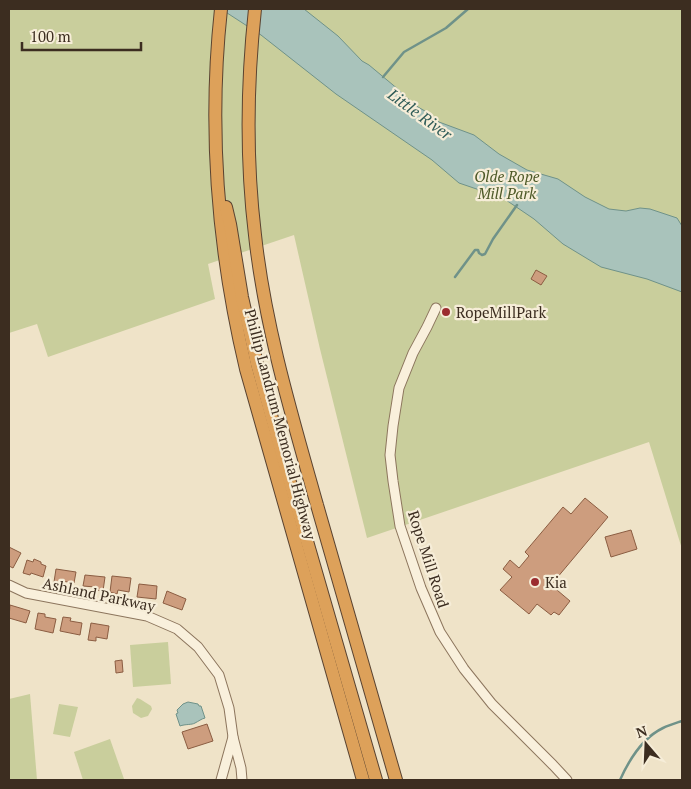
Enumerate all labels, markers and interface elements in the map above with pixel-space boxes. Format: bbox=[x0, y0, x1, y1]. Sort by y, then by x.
scale bar bbox=[22, 20, 141, 52]
text: 100 m bbox=[30, 26, 71, 46]
water label: Little River bbox=[383, 83, 457, 145]
park label: Olde Rope Mill Park bbox=[474, 166, 540, 203]
place label: RopeMillPark bbox=[456, 302, 546, 322]
street label: Phillip Landrum Memorial Highway bbox=[241, 306, 322, 542]
marker: RopeMillPark bbox=[440, 306, 452, 318]
street label: Rope Mill Road bbox=[404, 508, 454, 610]
street label: Ashland Parkway bbox=[41, 572, 158, 616]
place label: Kia bbox=[545, 572, 567, 592]
marker: Kia bbox=[529, 576, 541, 588]
north arrow bbox=[621, 719, 671, 769]
text: N bbox=[633, 720, 650, 742]

